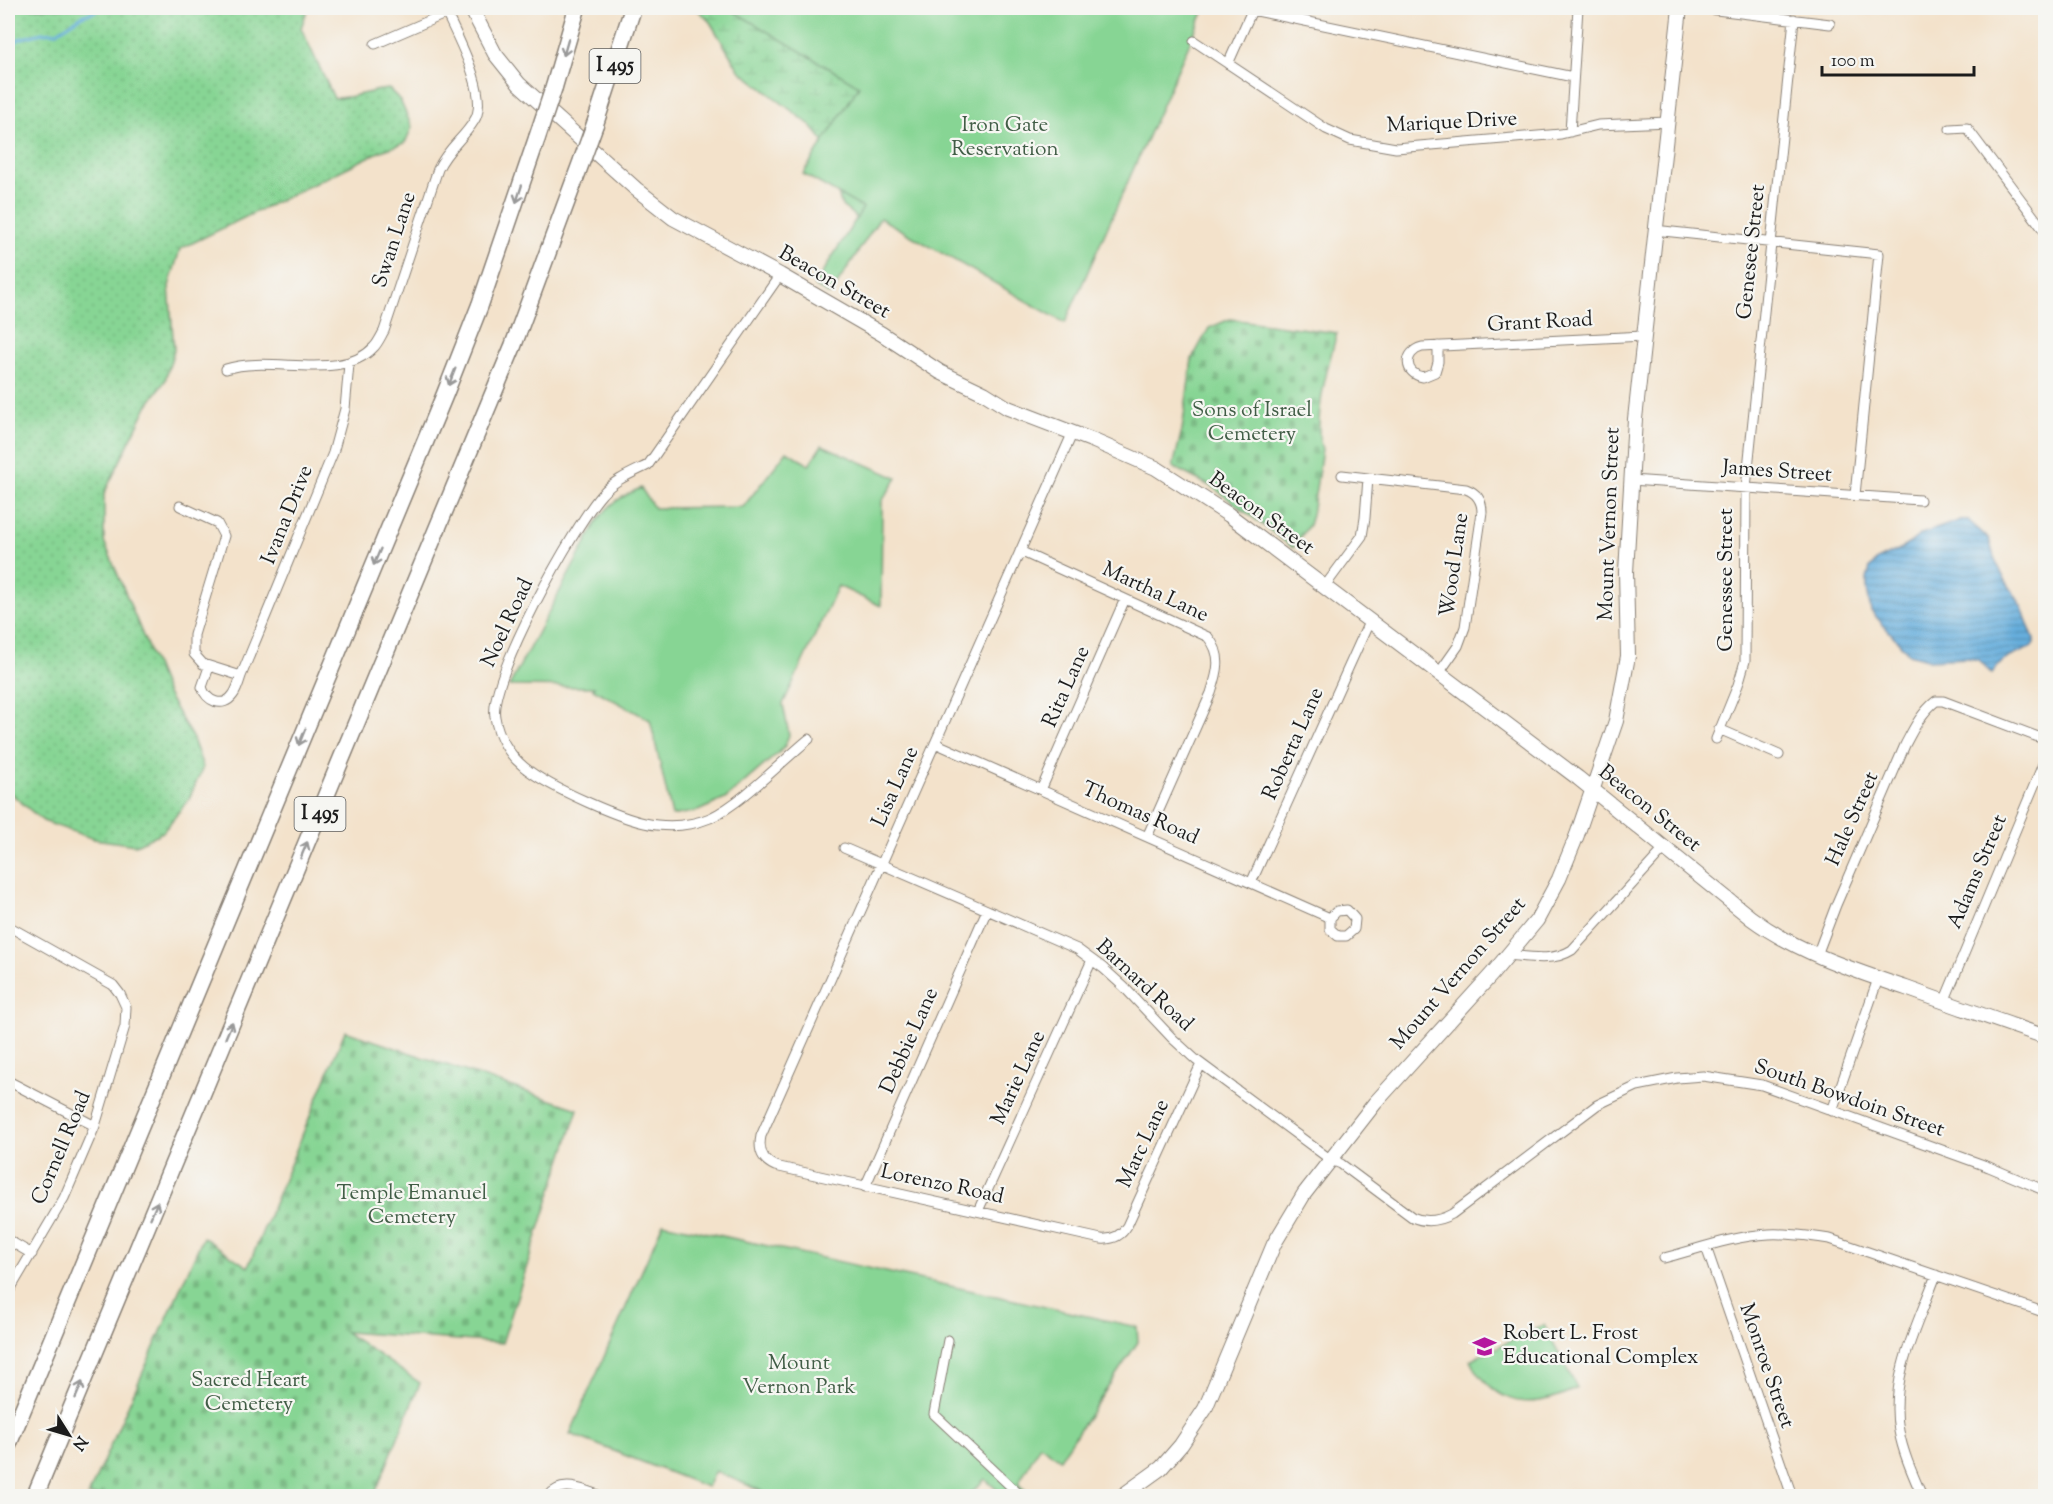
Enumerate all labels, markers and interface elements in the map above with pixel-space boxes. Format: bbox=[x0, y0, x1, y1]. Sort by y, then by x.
one-way arrow bbox=[560, 37, 571, 56]
scale bar bbox=[1822, 39, 1974, 77]
road number: I 495 bbox=[590, 49, 640, 83]
text: 100 m bbox=[1831, 49, 1875, 75]
street label: Marique Drive bbox=[1386, 105, 1518, 141]
park label: Iron Gate Reservation bbox=[951, 111, 1059, 165]
street label: Genesee Street bbox=[1730, 183, 1774, 321]
one-way arrow bbox=[513, 184, 524, 203]
street label: Swan Lane bbox=[365, 188, 425, 292]
street label: Beacon Street bbox=[773, 239, 895, 327]
street label: Grant Road bbox=[1486, 305, 1594, 341]
one-way arrow bbox=[446, 367, 457, 386]
park label: Sons of Israel Cemetery bbox=[1192, 396, 1312, 450]
street label: Mount Vernon Street bbox=[1592, 427, 1628, 621]
street label: James Street bbox=[1720, 453, 1833, 491]
street label: Ivana Drive bbox=[254, 461, 322, 569]
street label: Beacon Street bbox=[1202, 465, 1320, 563]
street label: Genessee Street bbox=[1712, 508, 1742, 652]
street label: Wood Lane bbox=[1433, 511, 1477, 619]
one-way arrow bbox=[371, 547, 382, 566]
street label: Martha Lane bbox=[1097, 555, 1213, 631]
street label: Noel Road bbox=[474, 573, 542, 672]
street label: Rita Lane bbox=[1036, 641, 1098, 733]
street label: Roberta Lane bbox=[1256, 683, 1332, 805]
one-way arrow bbox=[296, 727, 307, 746]
street label: Lisa Lane bbox=[865, 742, 927, 832]
street label: Beacon Street bbox=[1591, 758, 1707, 860]
street label: Hale Street bbox=[1819, 767, 1887, 871]
street label: Thomas Road bbox=[1077, 775, 1203, 853]
road number: I 495 bbox=[294, 797, 346, 831]
street label: Adams Street bbox=[1940, 810, 2016, 934]
one-way arrow bbox=[299, 842, 310, 860]
street label: Mount Vernon Street bbox=[1384, 891, 1534, 1057]
street label: Barnard Road bbox=[1089, 933, 1200, 1039]
street label: Debbie Lane bbox=[873, 983, 947, 1099]
one-way arrow bbox=[224, 1022, 235, 1040]
street label: Marie Lane bbox=[984, 1026, 1054, 1130]
street label: South Bowdoin Street bbox=[1750, 1052, 1948, 1146]
street label: Cornell Road bbox=[25, 1086, 99, 1210]
street label: Marc Lane bbox=[1110, 1095, 1178, 1193]
street label: Lorenzo Road bbox=[878, 1157, 1007, 1213]
park label: Temple Emanuel Cemetery bbox=[337, 1179, 488, 1233]
one-way arrow bbox=[149, 1202, 160, 1220]
street label: Monroe Street bbox=[1731, 1299, 1801, 1433]
place label: Robert L. Frost Educational Complex bbox=[1503, 1319, 1699, 1373]
school or university icon: Robert L. Frost Educational Complex bbox=[1472, 1333, 1498, 1359]
park label: Mount Vernon Park bbox=[742, 1349, 856, 1403]
park label: Sacred Heart Cemetery bbox=[191, 1366, 307, 1420]
one-way arrow bbox=[74, 1382, 85, 1400]
north arrow bbox=[39, 1405, 99, 1465]
text: N bbox=[66, 1430, 92, 1455]

